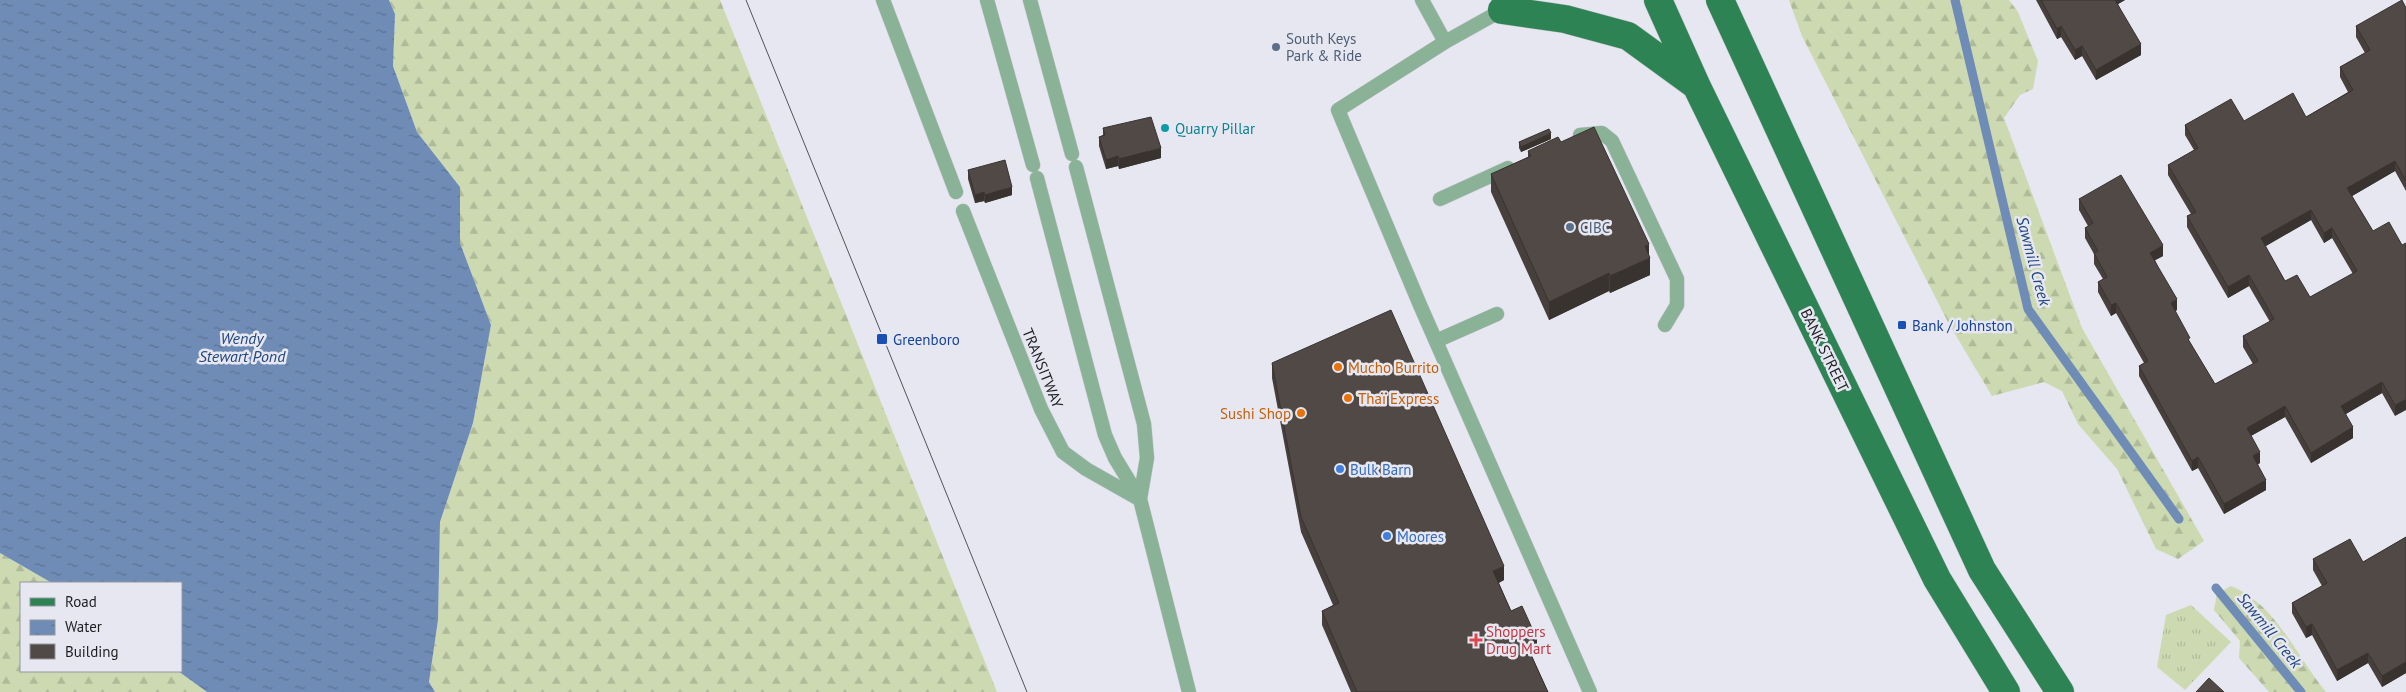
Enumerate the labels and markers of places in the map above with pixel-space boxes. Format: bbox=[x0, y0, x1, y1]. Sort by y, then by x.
place label: South Keys Park & Ride bbox=[1286, 29, 1362, 65]
marker: South Keys Park & Ride bbox=[1270, 41, 1282, 53]
place label: Quarry Pillar bbox=[1175, 119, 1255, 138]
marker: Quarry Pillar bbox=[1159, 122, 1171, 134]
place label: CIBC bbox=[1580, 218, 1610, 237]
marker: CIBC bbox=[1564, 221, 1576, 233]
place label: Bank / Johnston bbox=[1912, 316, 2013, 335]
marker: Bank / Johnston bbox=[1896, 319, 1908, 331]
place label: Greenboro bbox=[893, 330, 960, 349]
marker: Greenboro bbox=[875, 332, 889, 346]
place label: Mucho Burrito bbox=[1348, 358, 1439, 377]
marker: Mucho Burrito bbox=[1332, 361, 1344, 373]
place label: Thaï Express bbox=[1358, 389, 1439, 408]
marker: Thaï Express bbox=[1342, 392, 1354, 404]
place label: Sushi Shop bbox=[1220, 404, 1291, 423]
marker: Sushi Shop bbox=[1295, 407, 1307, 419]
place label: Bulk Barn bbox=[1350, 460, 1411, 479]
marker: Bulk Barn bbox=[1334, 463, 1346, 475]
place label: Moores bbox=[1397, 527, 1444, 546]
marker: Moores bbox=[1381, 530, 1393, 542]
place label: Shoppers Drug Mart bbox=[1486, 622, 1551, 658]
marker: Shoppers Drug Mart bbox=[1470, 634, 1482, 646]

